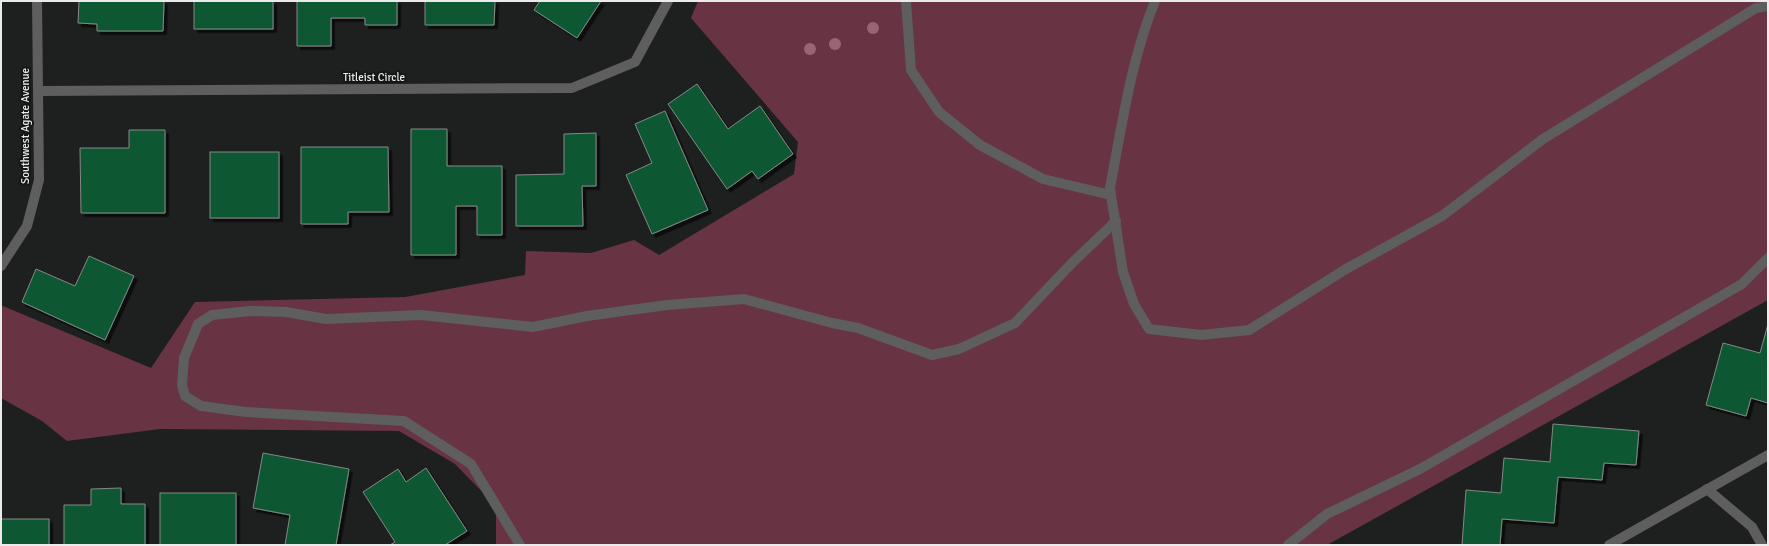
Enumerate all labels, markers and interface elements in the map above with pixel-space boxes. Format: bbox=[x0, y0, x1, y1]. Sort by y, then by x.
street label: Southwest Agate Avenue bbox=[19, 68, 32, 184]
street label: Titleist Circle bbox=[343, 71, 405, 84]

